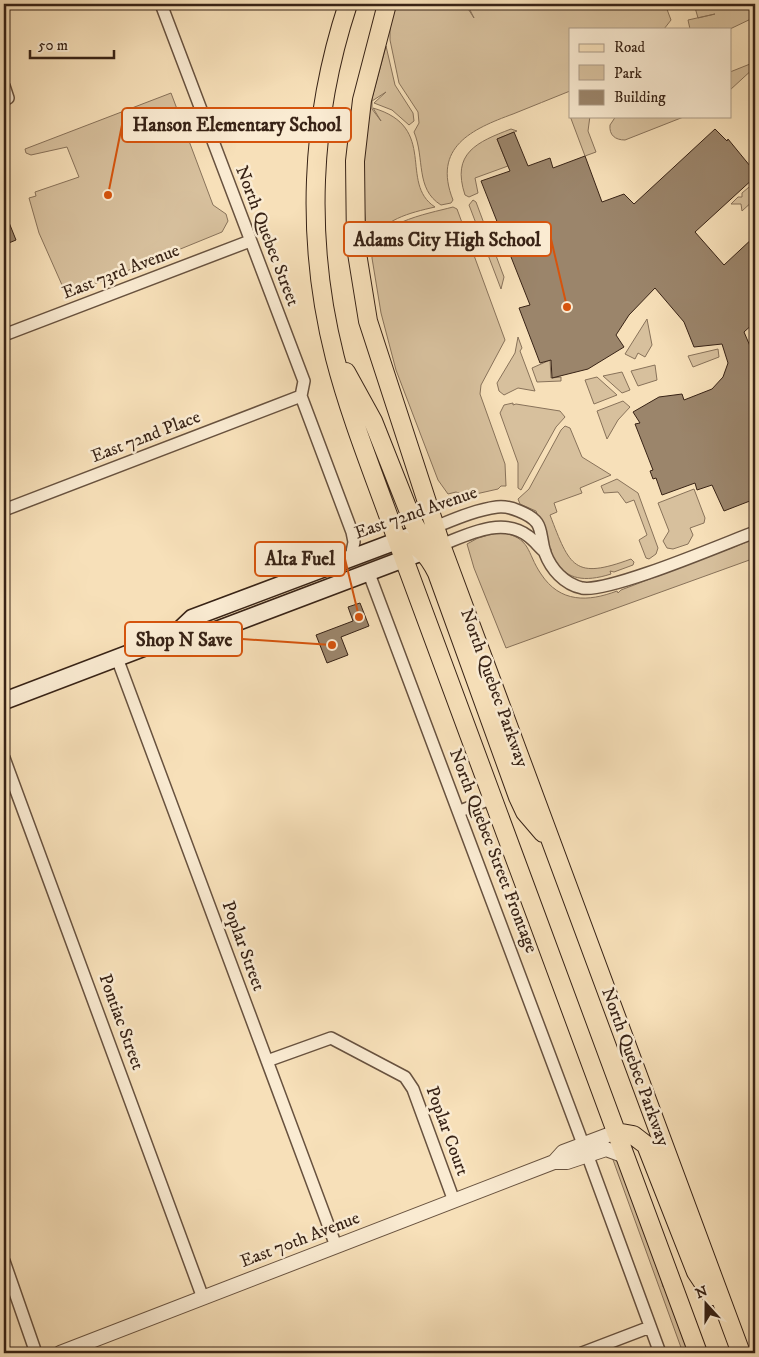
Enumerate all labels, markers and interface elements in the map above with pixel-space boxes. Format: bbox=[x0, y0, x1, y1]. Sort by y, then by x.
scale bar bbox=[30, 28, 114, 60]
legend bbox=[569, 28, 732, 118]
text: 50 m bbox=[38, 36, 68, 55]
text: Road bbox=[614, 38, 646, 57]
text: Park bbox=[614, 64, 643, 83]
text: Building bbox=[614, 88, 666, 107]
callout: Hanson Elementary School bbox=[122, 108, 351, 142]
text: Hanson Elementary School bbox=[133, 114, 342, 137]
street label: North Quebec Street bbox=[230, 163, 304, 309]
callout: Adams City High School bbox=[344, 222, 551, 256]
text: Adams City High School bbox=[352, 229, 541, 252]
street label: East 73rd Avenue bbox=[59, 240, 183, 304]
street label: East 72nd Place bbox=[88, 406, 204, 468]
street label: East 72nd Avenue bbox=[352, 482, 480, 544]
callout: Alta Fuel bbox=[255, 542, 345, 576]
text: Alta Fuel bbox=[264, 548, 335, 571]
street label: North Quebec Parkway bbox=[455, 606, 533, 771]
callout: Shop N Save bbox=[125, 622, 242, 656]
text: Shop N Save bbox=[136, 629, 232, 652]
street label: North Quebec Street Frontage bbox=[444, 746, 542, 956]
street label: Poplar Street bbox=[217, 898, 269, 994]
street label: Pontiac Street bbox=[93, 971, 149, 1073]
street label: North Quebec Parkway bbox=[596, 985, 674, 1150]
street label: Poplar Court bbox=[421, 1083, 473, 1179]
street label: East 70th Avenue bbox=[237, 1207, 363, 1273]
north arrow bbox=[682, 1280, 732, 1330]
text: N bbox=[693, 1282, 711, 1303]

